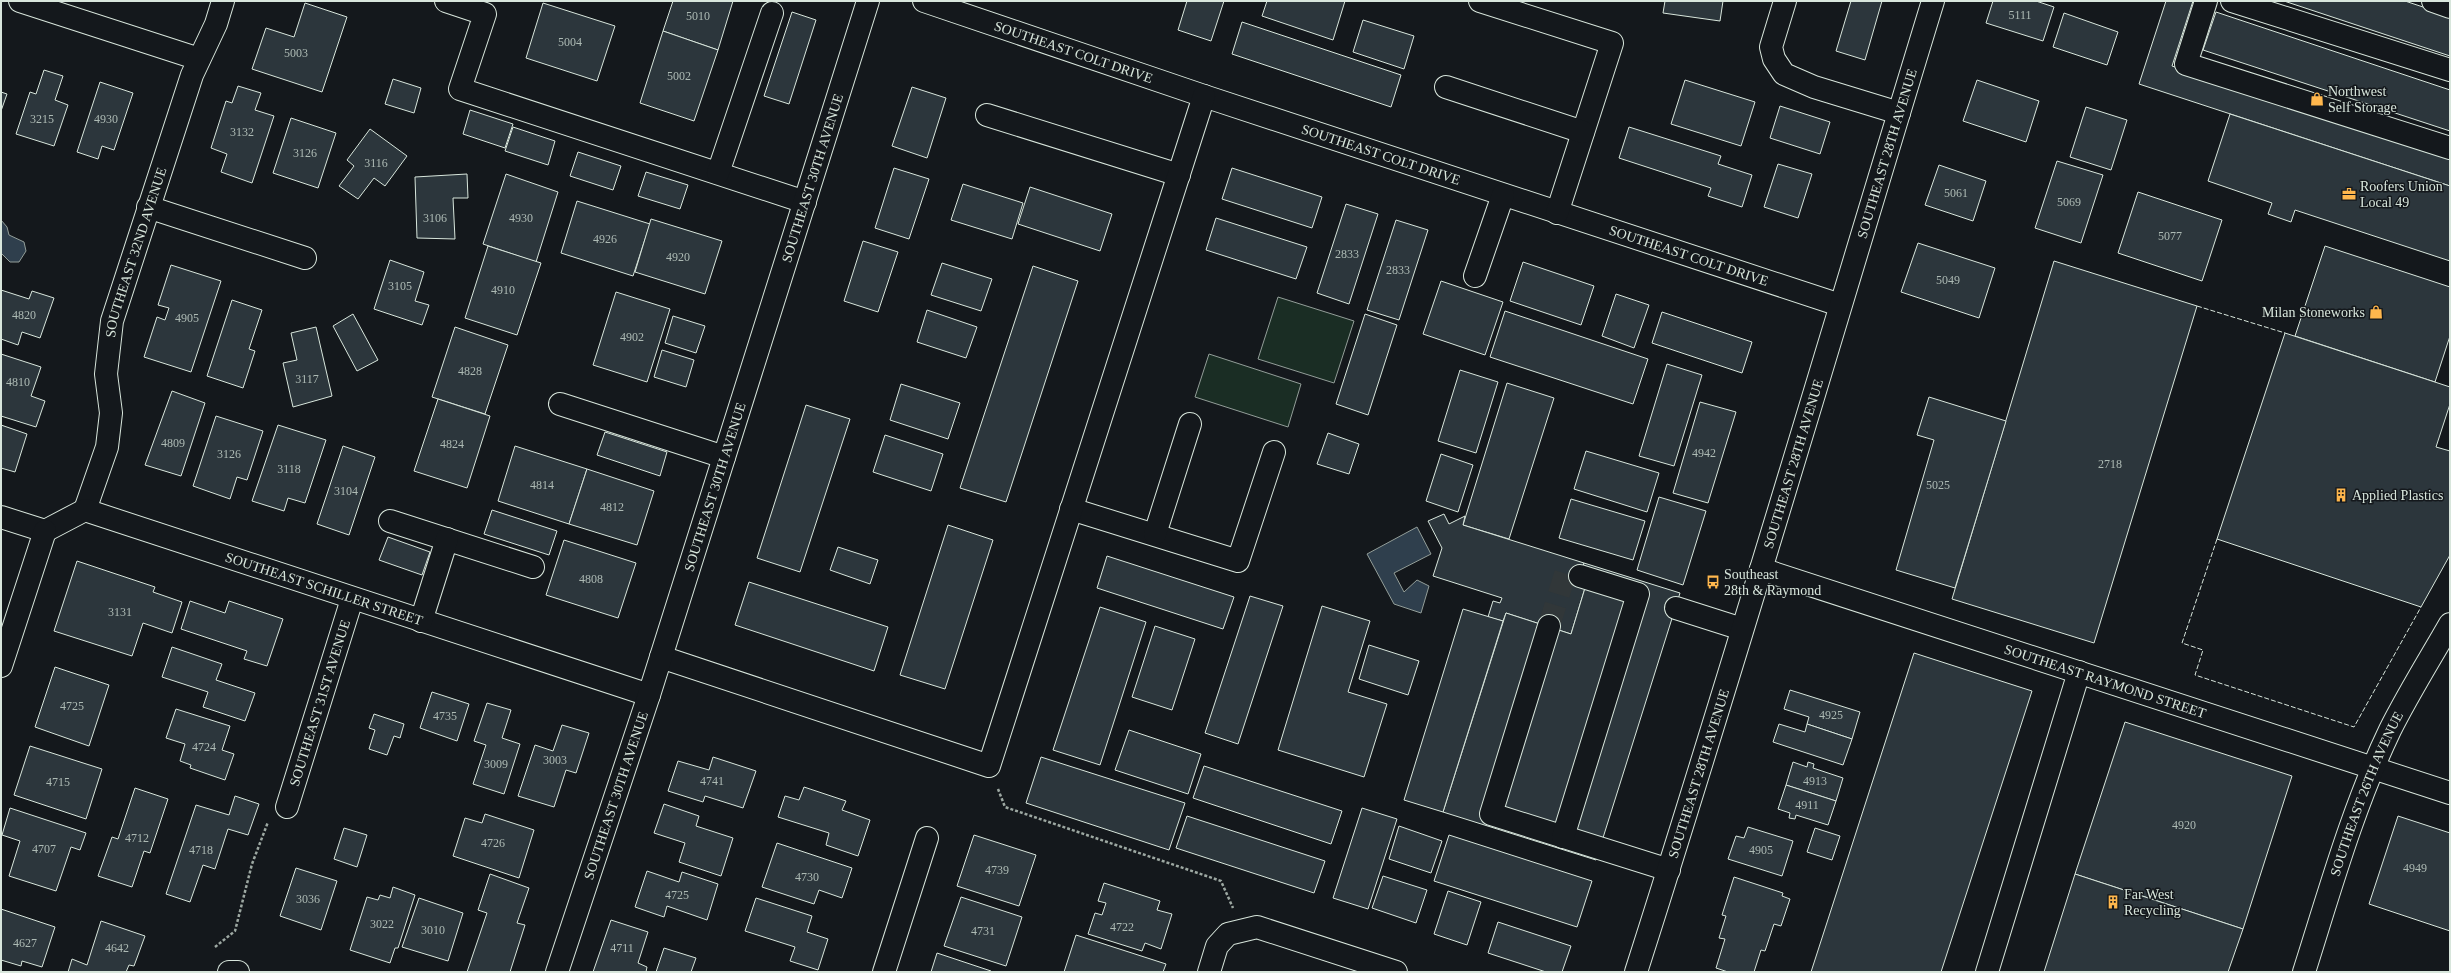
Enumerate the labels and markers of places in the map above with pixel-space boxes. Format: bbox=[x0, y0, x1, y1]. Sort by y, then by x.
place label: Northwest Self Storage bbox=[2328, 84, 2397, 115]
shop icon: Northwest Self Storage bbox=[2309, 91, 2325, 107]
place label: Roofers Union Local 49 bbox=[2360, 179, 2443, 210]
office icon: Roofers Union Local 49 bbox=[2341, 186, 2357, 202]
shop icon: Milan Stoneworks bbox=[2368, 304, 2384, 320]
place label: Milan Stoneworks bbox=[2262, 305, 2365, 320]
building icon: Applied Plastics bbox=[2333, 487, 2349, 503]
place label: Applied Plastics bbox=[2352, 488, 2443, 503]
place label: Southeast 28th & Raymond bbox=[1724, 567, 1821, 598]
bus stop icon: Southeast 28th & Raymond bbox=[1705, 574, 1721, 590]
place label: Far West Recycling bbox=[2124, 887, 2181, 918]
building icon: Far West Recycling bbox=[2105, 894, 2121, 910]

